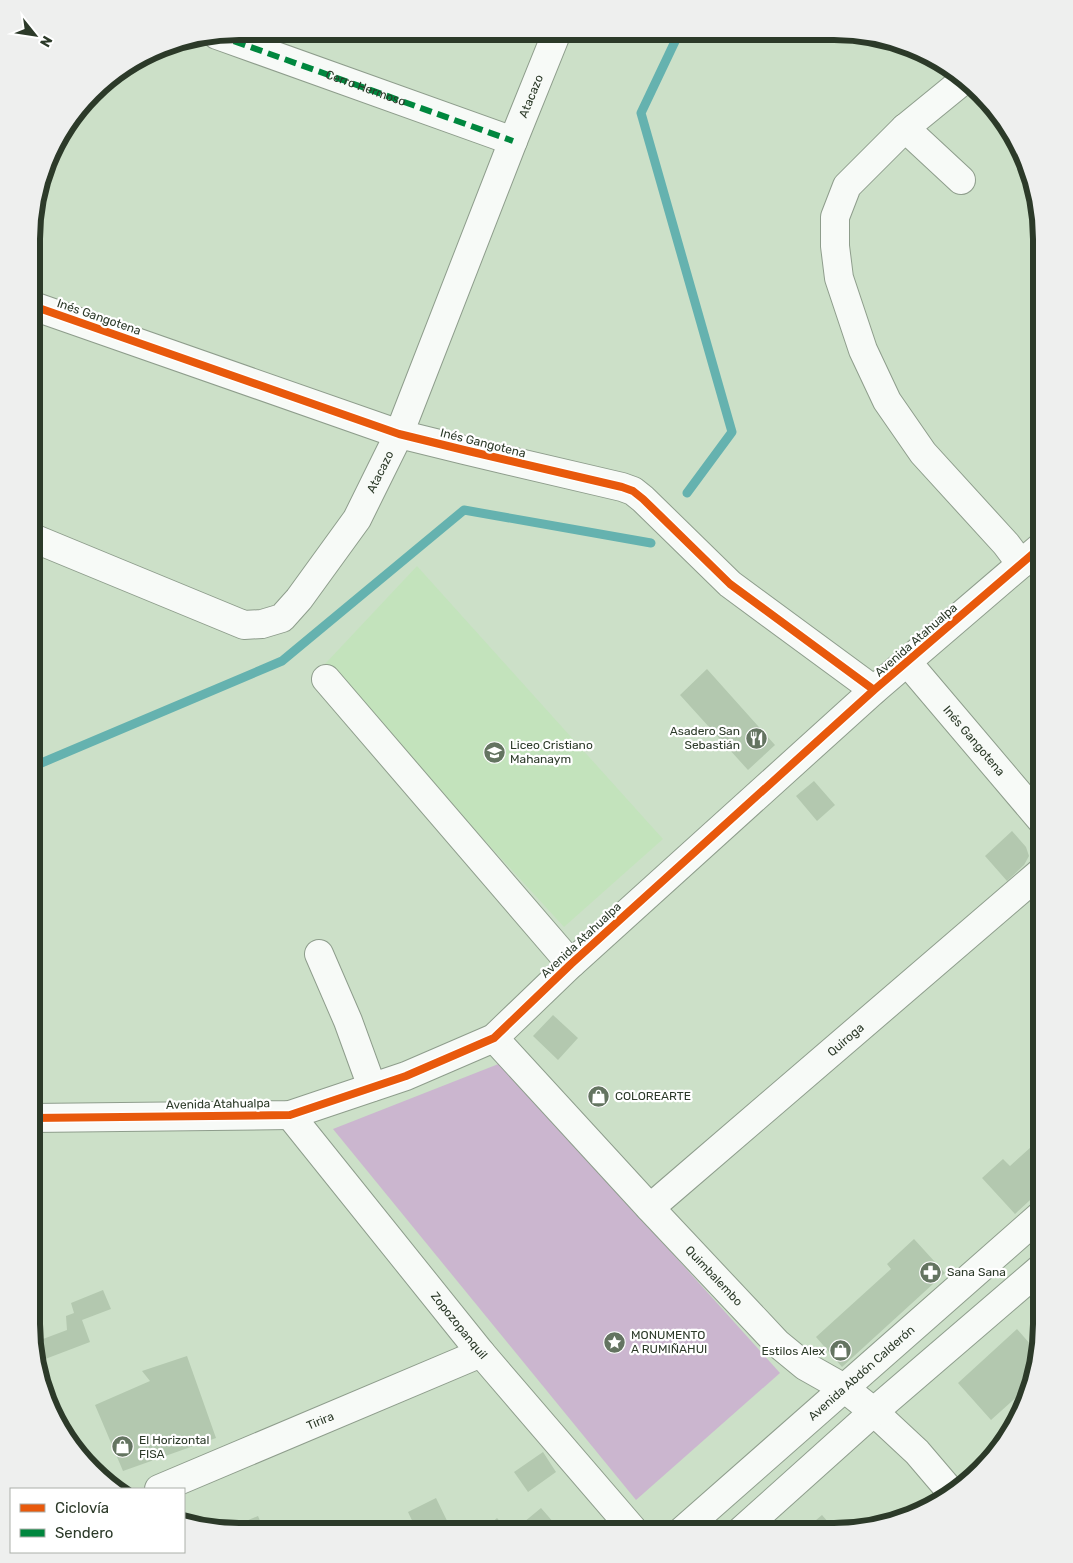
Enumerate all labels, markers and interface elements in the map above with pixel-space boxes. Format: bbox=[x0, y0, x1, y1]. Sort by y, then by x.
north arrow bbox=[10, 10, 60, 60]
text: N bbox=[36, 33, 56, 50]
street label: Cerro Hermoso bbox=[324, 68, 408, 109]
street label: Atacazo bbox=[516, 72, 546, 120]
street label: Inés Gangotena bbox=[55, 296, 143, 338]
street label: Inés Gangotena bbox=[439, 426, 527, 460]
street label: Atacazo bbox=[364, 448, 397, 495]
street label: Avenida Atahualpa bbox=[872, 601, 960, 679]
street label: Inés Gangotena bbox=[940, 703, 1008, 779]
place label: Asadero San Sebastián bbox=[670, 724, 740, 752]
restaurant icon: Asadero San Sebastián bbox=[744, 726, 768, 750]
place label: Liceo Cristiano Mahanaym bbox=[510, 738, 593, 766]
school or university icon: Liceo Cristiano Mahanaym bbox=[482, 740, 506, 764]
street label: Avenida Atahualpa bbox=[538, 899, 624, 981]
street label: Quiroga bbox=[825, 1020, 867, 1059]
shop icon: COLOREARTE bbox=[587, 1084, 611, 1108]
place label: COLOREARTE bbox=[615, 1089, 691, 1103]
street label: Avenida Atahualpa bbox=[166, 1096, 270, 1112]
street label: Quimbalembo bbox=[682, 1243, 745, 1309]
pharmacy icon: Sana Sana bbox=[919, 1260, 943, 1284]
place label: Sana Sana bbox=[947, 1265, 1006, 1279]
street label: Zopozopanquil bbox=[428, 1289, 490, 1362]
street label: Avenida Abdón Calderón bbox=[805, 1323, 917, 1424]
place label: MONUMENTO A RUMIÑAHUI bbox=[631, 1328, 707, 1356]
place icon: MONUMENTO A RUMIÑAHUI bbox=[603, 1330, 627, 1354]
shop icon: Estilos Alex bbox=[829, 1339, 853, 1363]
place label: Estilos Alex bbox=[761, 1344, 826, 1358]
street label: Tirira bbox=[304, 1409, 336, 1433]
place label: El Horizontal FISA bbox=[139, 1433, 209, 1461]
shop icon: El Horizontal FISA bbox=[111, 1435, 135, 1459]
legend bbox=[10, 1488, 185, 1553]
text: Ciclovía bbox=[55, 1499, 109, 1517]
text: Sendero bbox=[55, 1524, 113, 1542]

